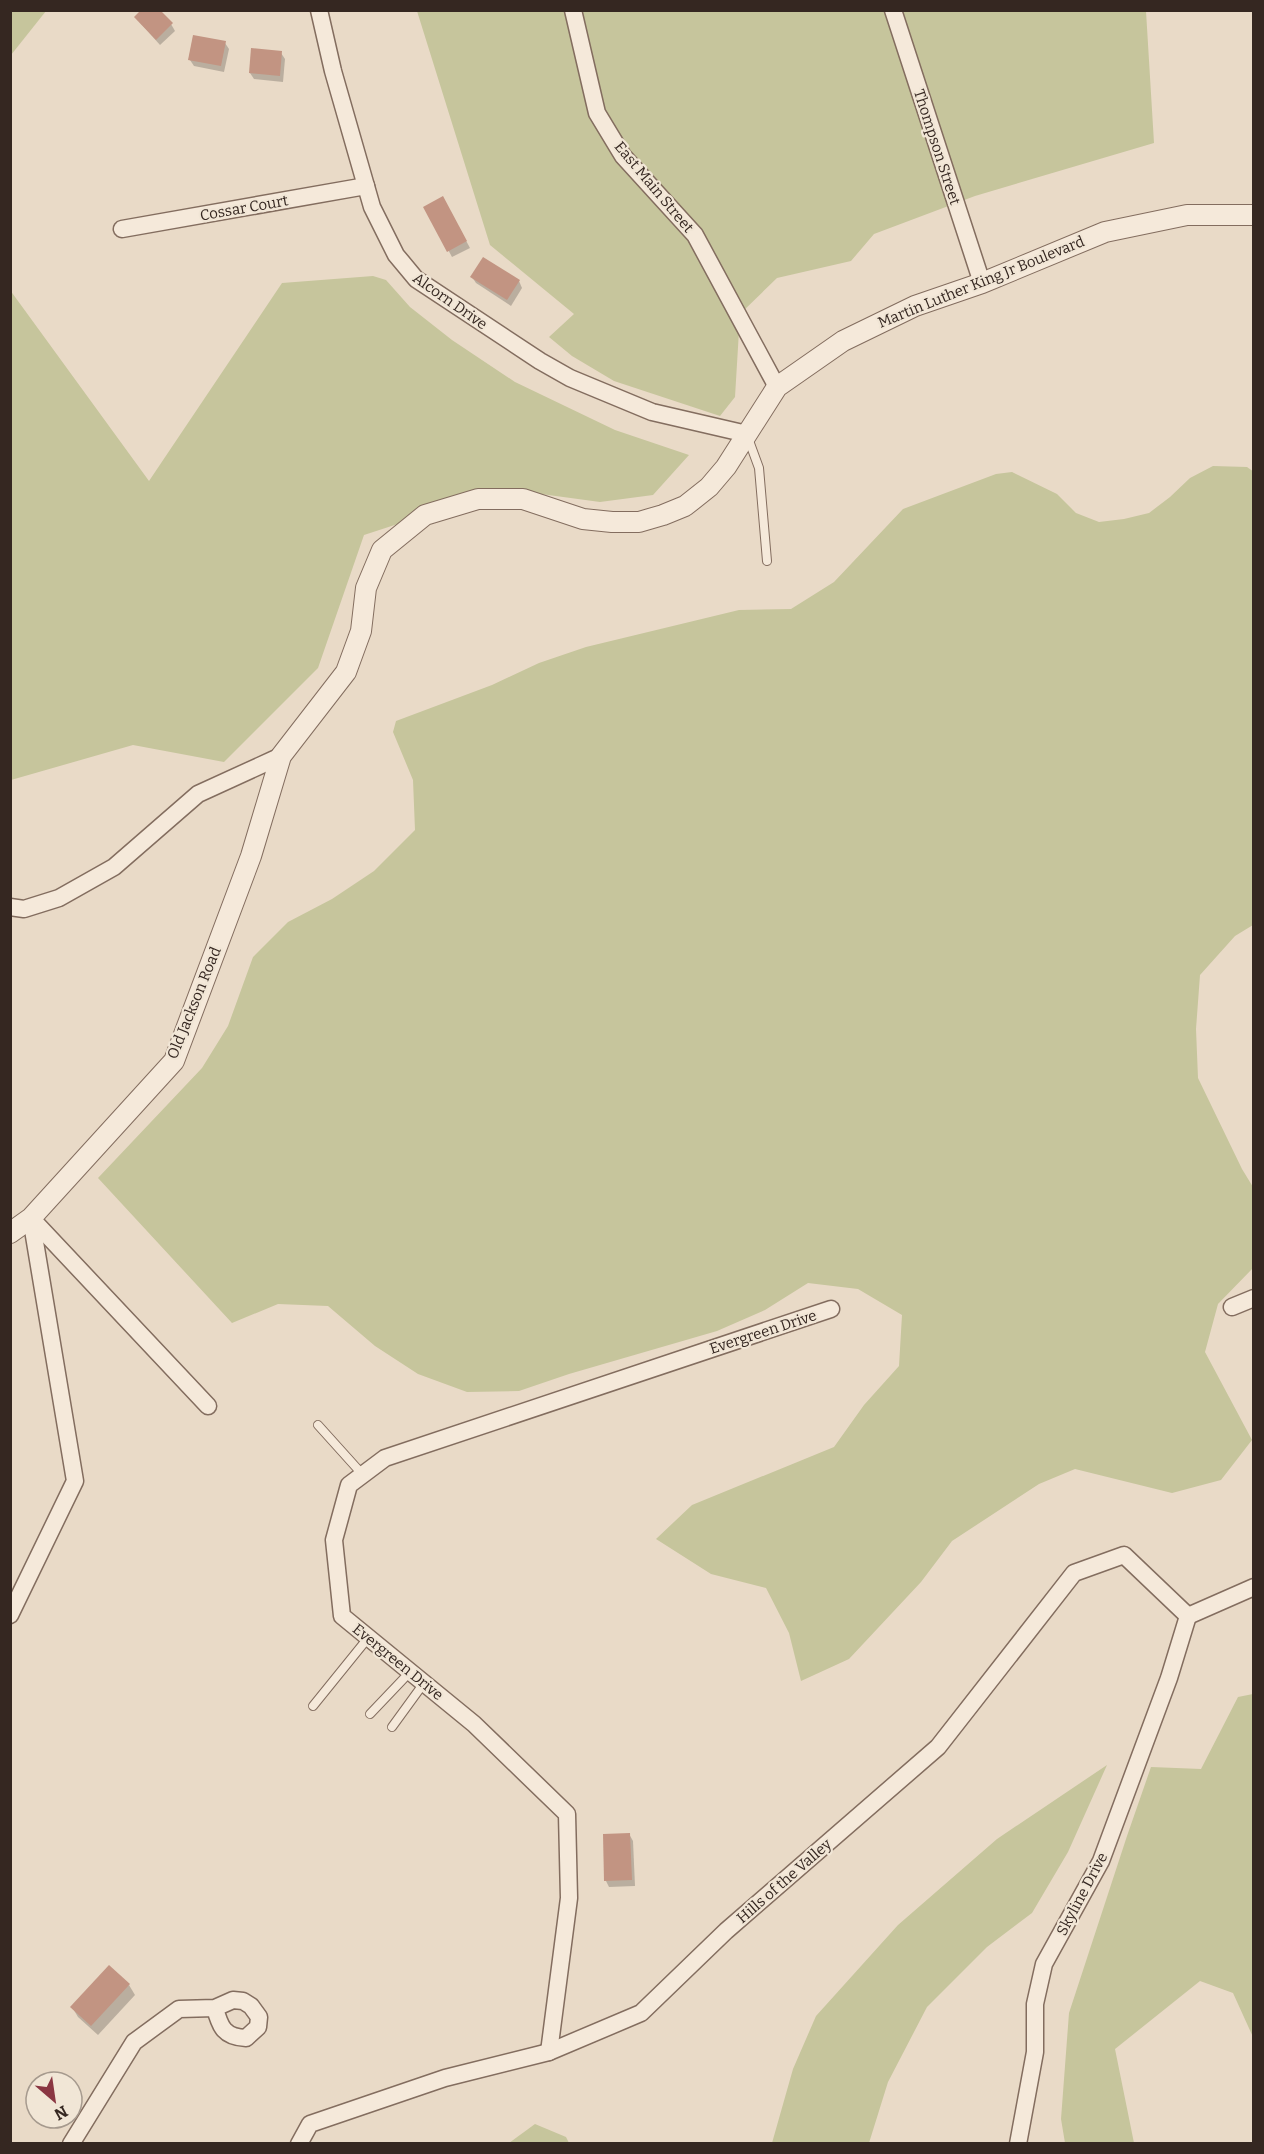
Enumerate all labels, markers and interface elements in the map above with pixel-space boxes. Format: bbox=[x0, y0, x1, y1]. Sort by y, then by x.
street label: Thompson Street bbox=[910, 87, 964, 208]
street label: East Main Street bbox=[611, 138, 698, 237]
street label: Cossar Court bbox=[198, 191, 290, 225]
street label: Martin Luther King Jr Boulevard bbox=[875, 232, 1087, 332]
street label: Alcorn Drive bbox=[409, 269, 491, 333]
street label: Old Jackson Road bbox=[163, 944, 225, 1062]
street label: Evergreen Drive bbox=[707, 1306, 819, 1358]
street label: Evergreen Drive bbox=[349, 1620, 447, 1704]
street label: Hills of the Valley bbox=[733, 1835, 835, 1927]
street label: Skyline Drive bbox=[1053, 1849, 1111, 1939]
north arrow bbox=[24, 2070, 84, 2130]
text: N bbox=[51, 2101, 71, 2124]

